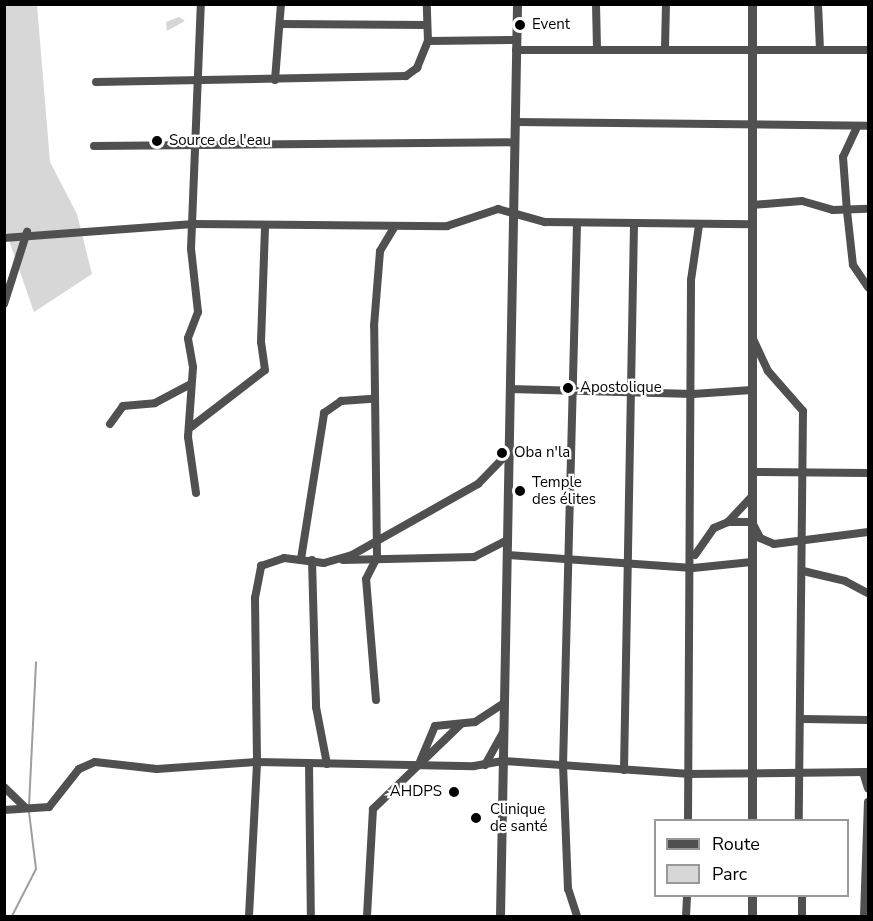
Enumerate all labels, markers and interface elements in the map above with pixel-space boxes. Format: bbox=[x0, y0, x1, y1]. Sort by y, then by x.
place label: Event bbox=[532, 16, 570, 34]
marker: Event bbox=[513, 18, 527, 32]
place label: Source de l'eau bbox=[169, 132, 271, 150]
marker: Source de l'eau bbox=[150, 134, 164, 148]
place label: Apostolique bbox=[580, 379, 662, 397]
marker: Apostolique bbox=[561, 381, 575, 395]
place label: Oba n'la bbox=[514, 444, 570, 462]
marker: Oba n'la bbox=[495, 446, 509, 460]
place label: Temple des élites bbox=[532, 473, 596, 508]
marker: Temple des élites bbox=[513, 484, 527, 498]
place label: AHDPS bbox=[390, 783, 442, 801]
marker: AHDPS bbox=[447, 785, 461, 799]
place label: Clinique de santé bbox=[490, 800, 547, 835]
marker: Clinique de santé bbox=[467, 809, 485, 827]
legend bbox=[654, 819, 849, 897]
text: Route bbox=[712, 832, 760, 856]
text: Parc bbox=[712, 862, 747, 886]

